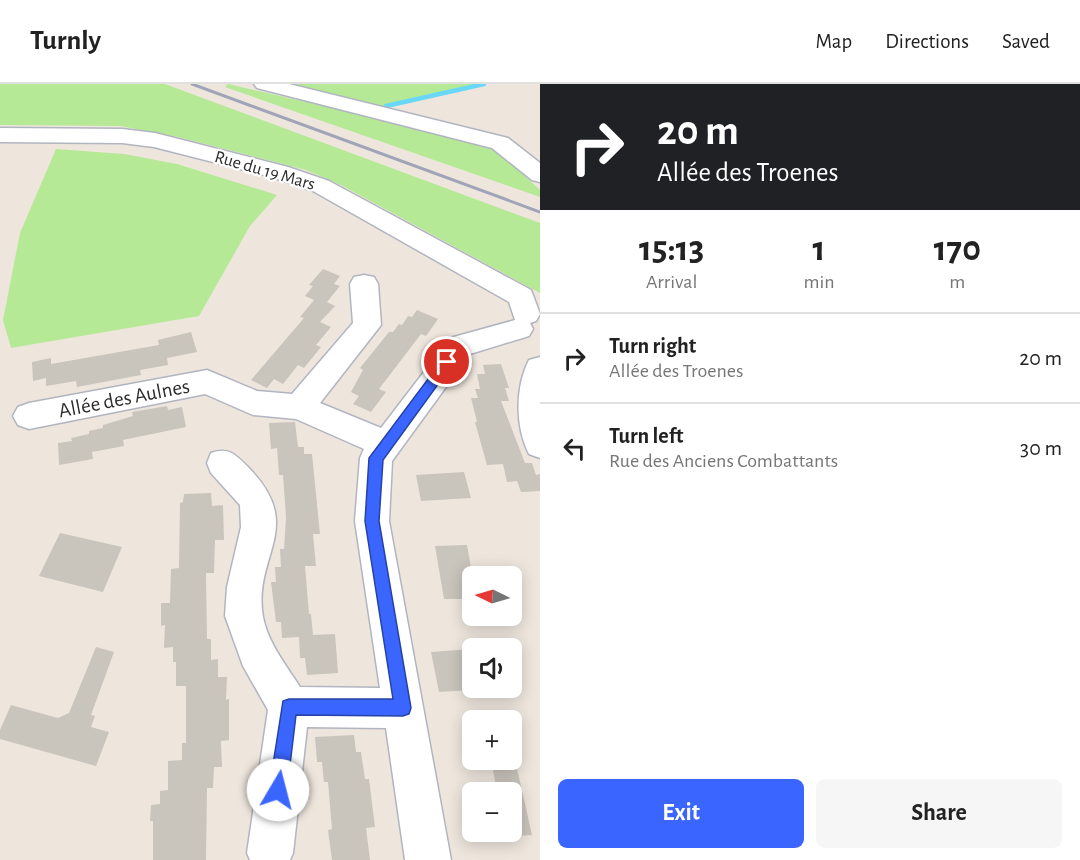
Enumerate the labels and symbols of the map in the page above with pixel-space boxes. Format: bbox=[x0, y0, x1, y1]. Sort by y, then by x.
street label: Rue du 19 Mars bbox=[212, 148, 317, 194]
pin bbox=[421, 336, 472, 387]
street label: Allée des Aulnes bbox=[57, 375, 191, 421]
north arrow bbox=[462, 566, 522, 626]
position arrow bbox=[246, 758, 310, 822]

